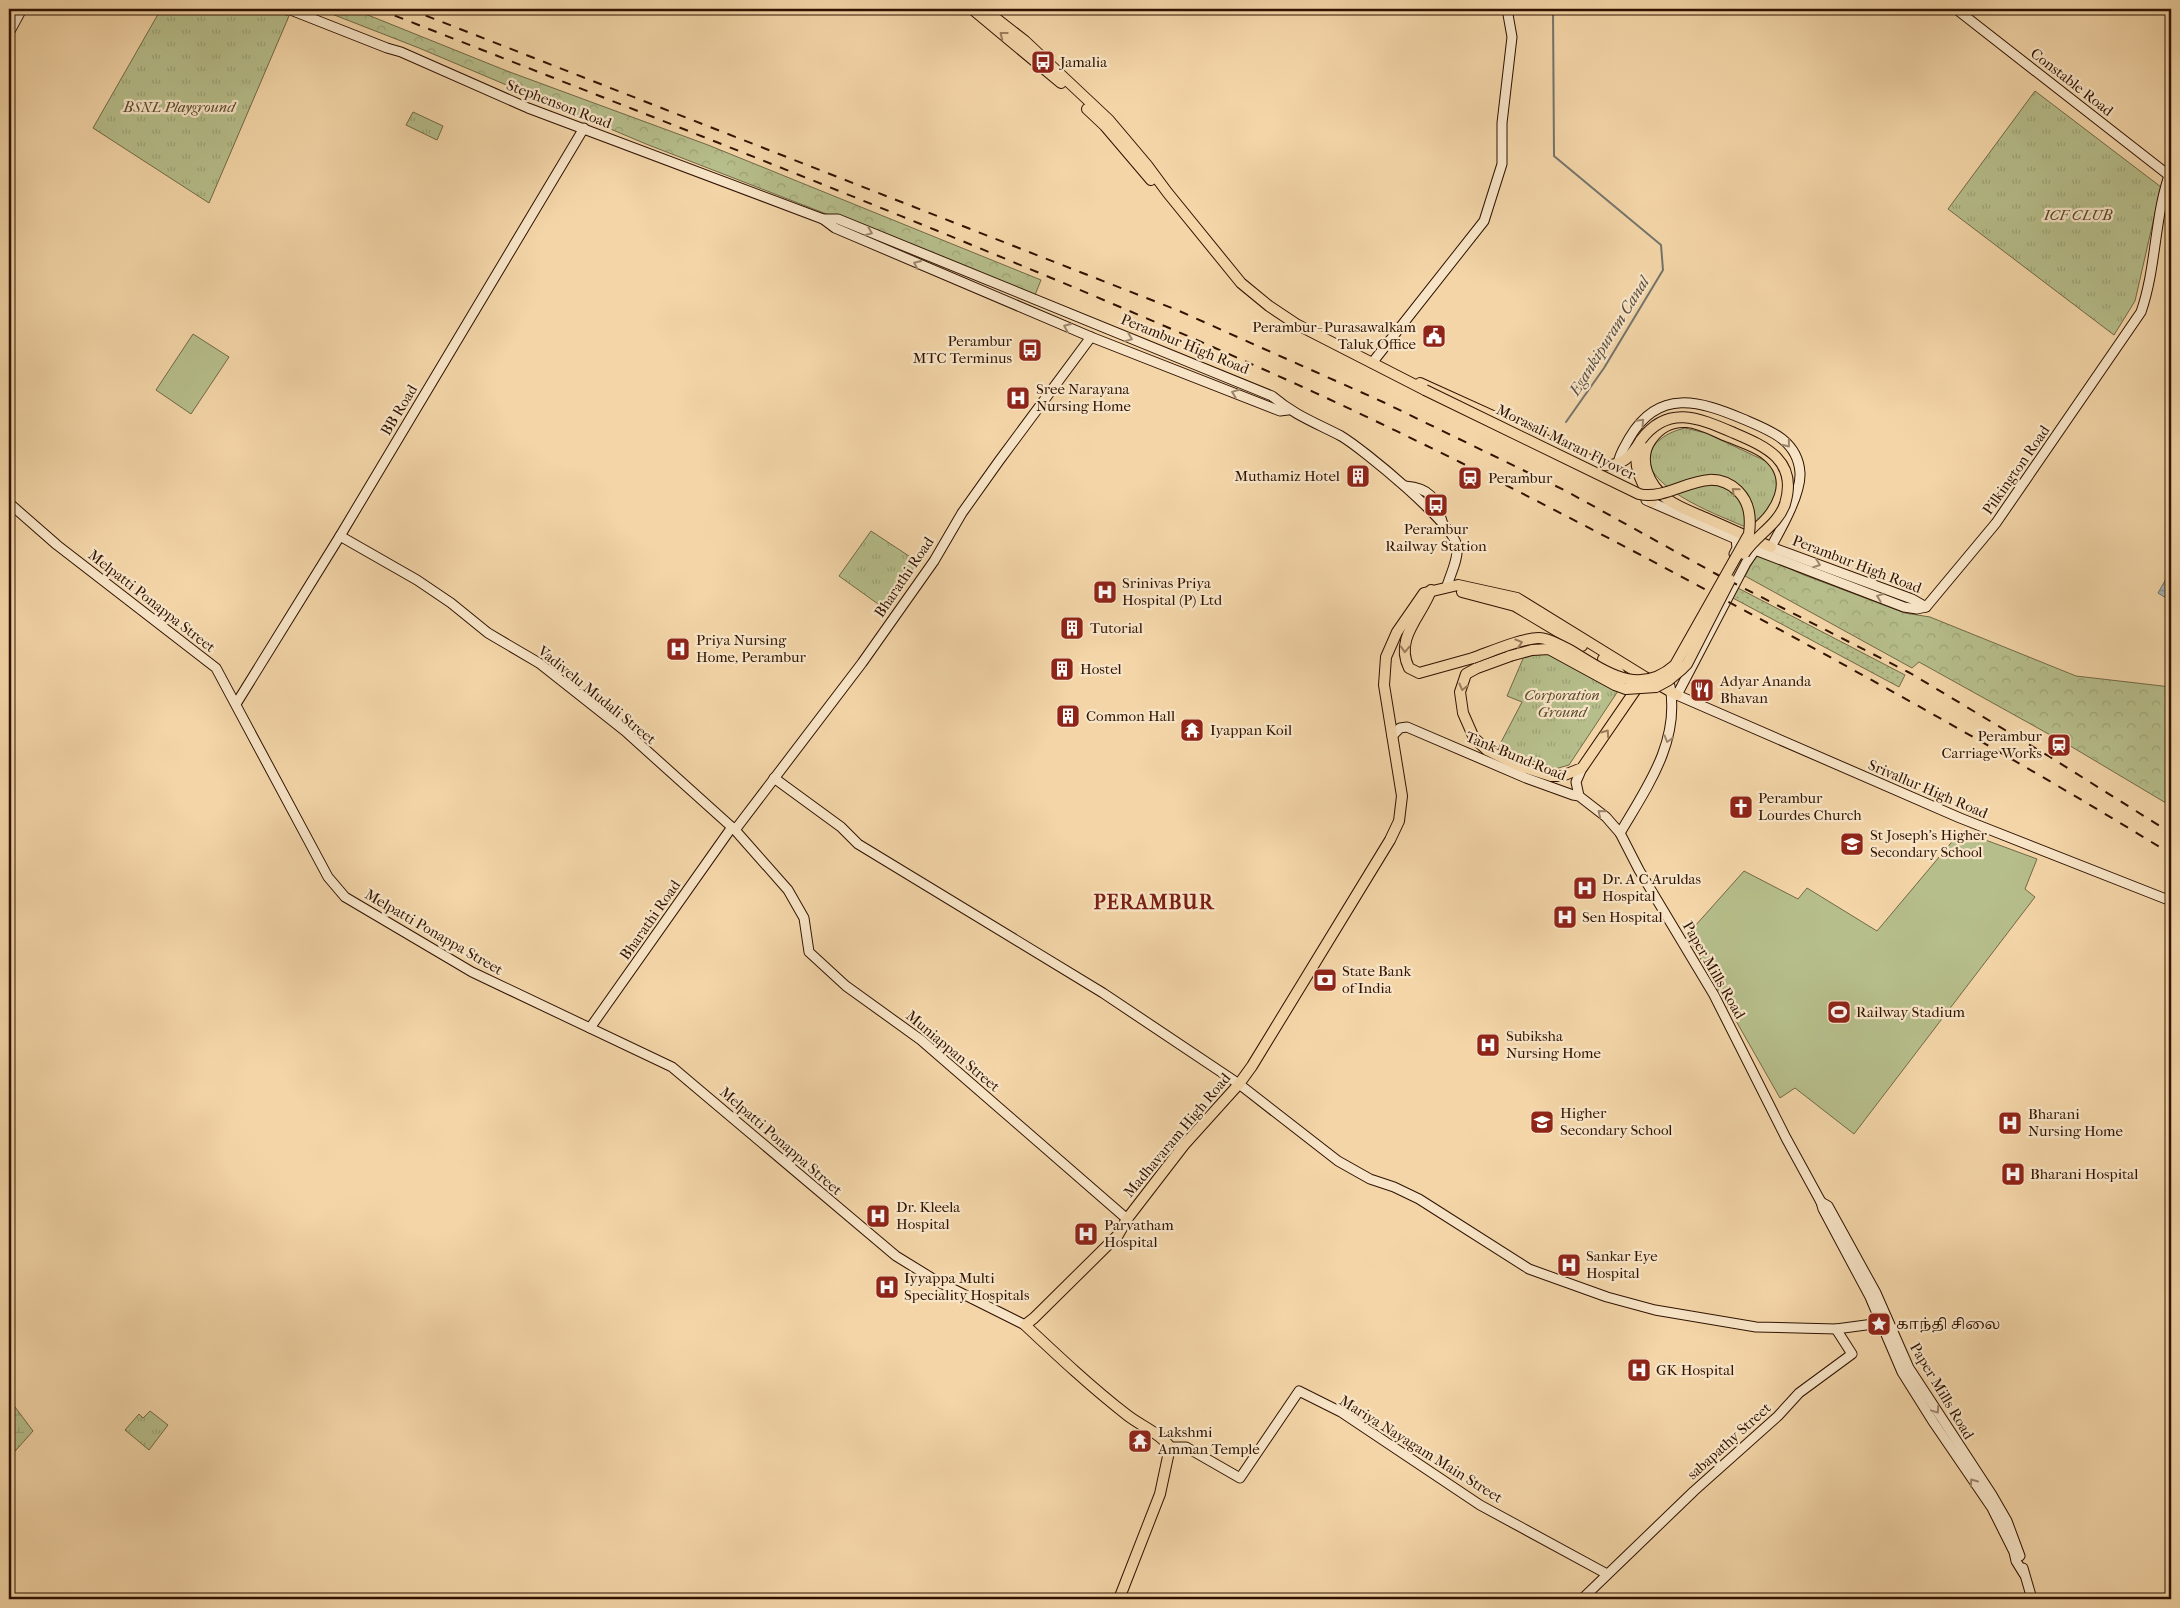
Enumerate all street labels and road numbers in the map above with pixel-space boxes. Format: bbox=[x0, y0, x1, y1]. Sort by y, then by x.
street label: Constable Road bbox=[2027, 44, 2118, 120]
street label: Stephenson Road bbox=[504, 76, 615, 133]
street label: Perambur High Road bbox=[1118, 310, 1253, 378]
street label: BB Road bbox=[377, 381, 422, 439]
street label: Morasali Maran Flyover bbox=[1493, 400, 1639, 484]
street label: Pilkington Road bbox=[1979, 421, 2054, 518]
street label: Perambur High Road bbox=[1790, 531, 1925, 597]
street label: Bharathi Road bbox=[870, 533, 938, 621]
street label: Melpatti Ponappa Street bbox=[85, 546, 220, 657]
street label: Vadivelu Mudali Street bbox=[533, 641, 660, 749]
street label: Tank Bund Road bbox=[1463, 728, 1570, 785]
street label: Srivallur High Road bbox=[1865, 756, 1991, 823]
street label: Bharathi Road bbox=[616, 876, 685, 963]
street label: Melpatti Ponappa Street bbox=[362, 885, 507, 979]
street label: Paper Mills Road bbox=[1679, 918, 1750, 1023]
street label: Muniappan Street bbox=[902, 1007, 1004, 1096]
street label: Madhavaram High Road bbox=[1120, 1069, 1235, 1201]
street label: Melpatti Ponappa Street bbox=[716, 1083, 846, 1200]
street label: Paper Mills Road bbox=[1906, 1339, 1978, 1443]
street label: Mariya Nayagam Main Street bbox=[1336, 1391, 1506, 1507]
street label: sabapathy Street bbox=[1683, 1398, 1775, 1483]

